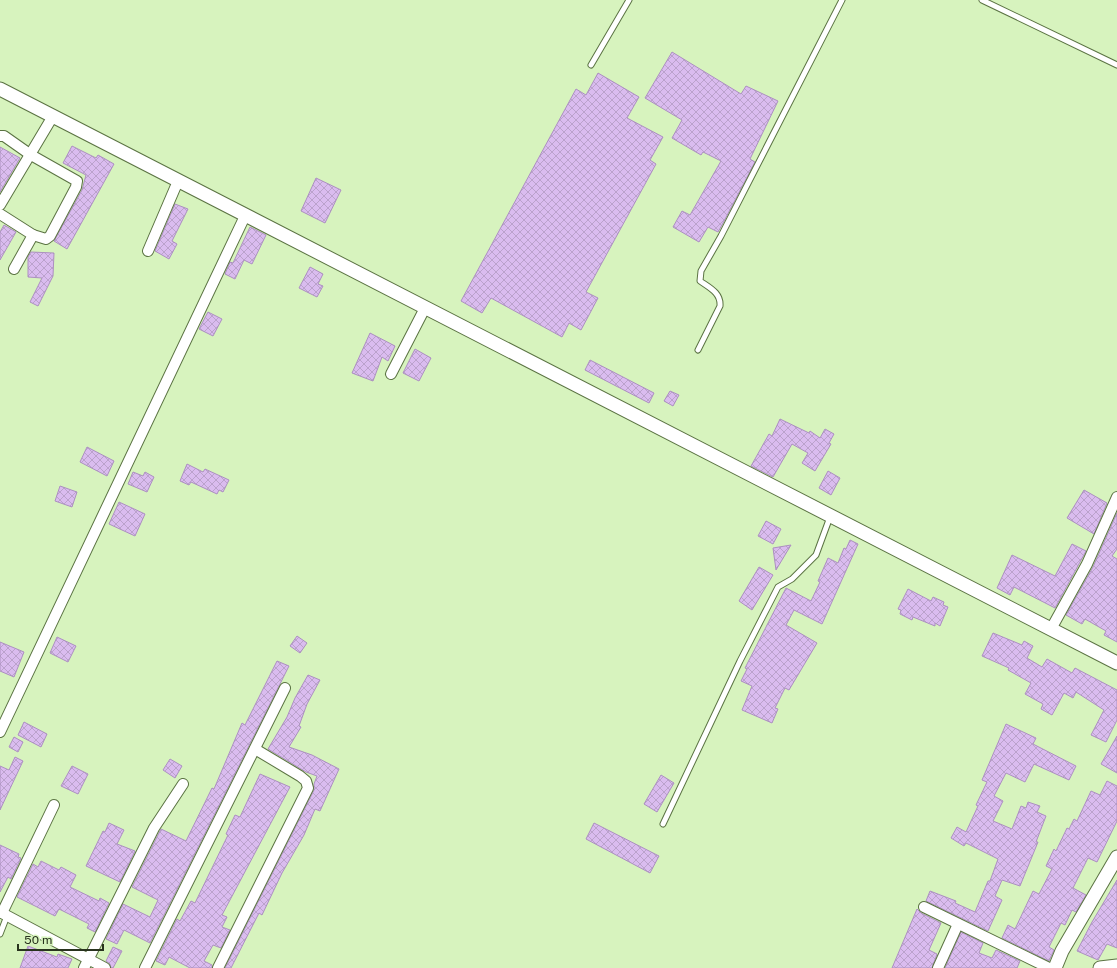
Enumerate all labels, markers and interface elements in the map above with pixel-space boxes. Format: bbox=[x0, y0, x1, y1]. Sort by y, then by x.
scale bar bbox=[18, 926, 103, 952]
text: 50 m bbox=[24, 933, 52, 947]

